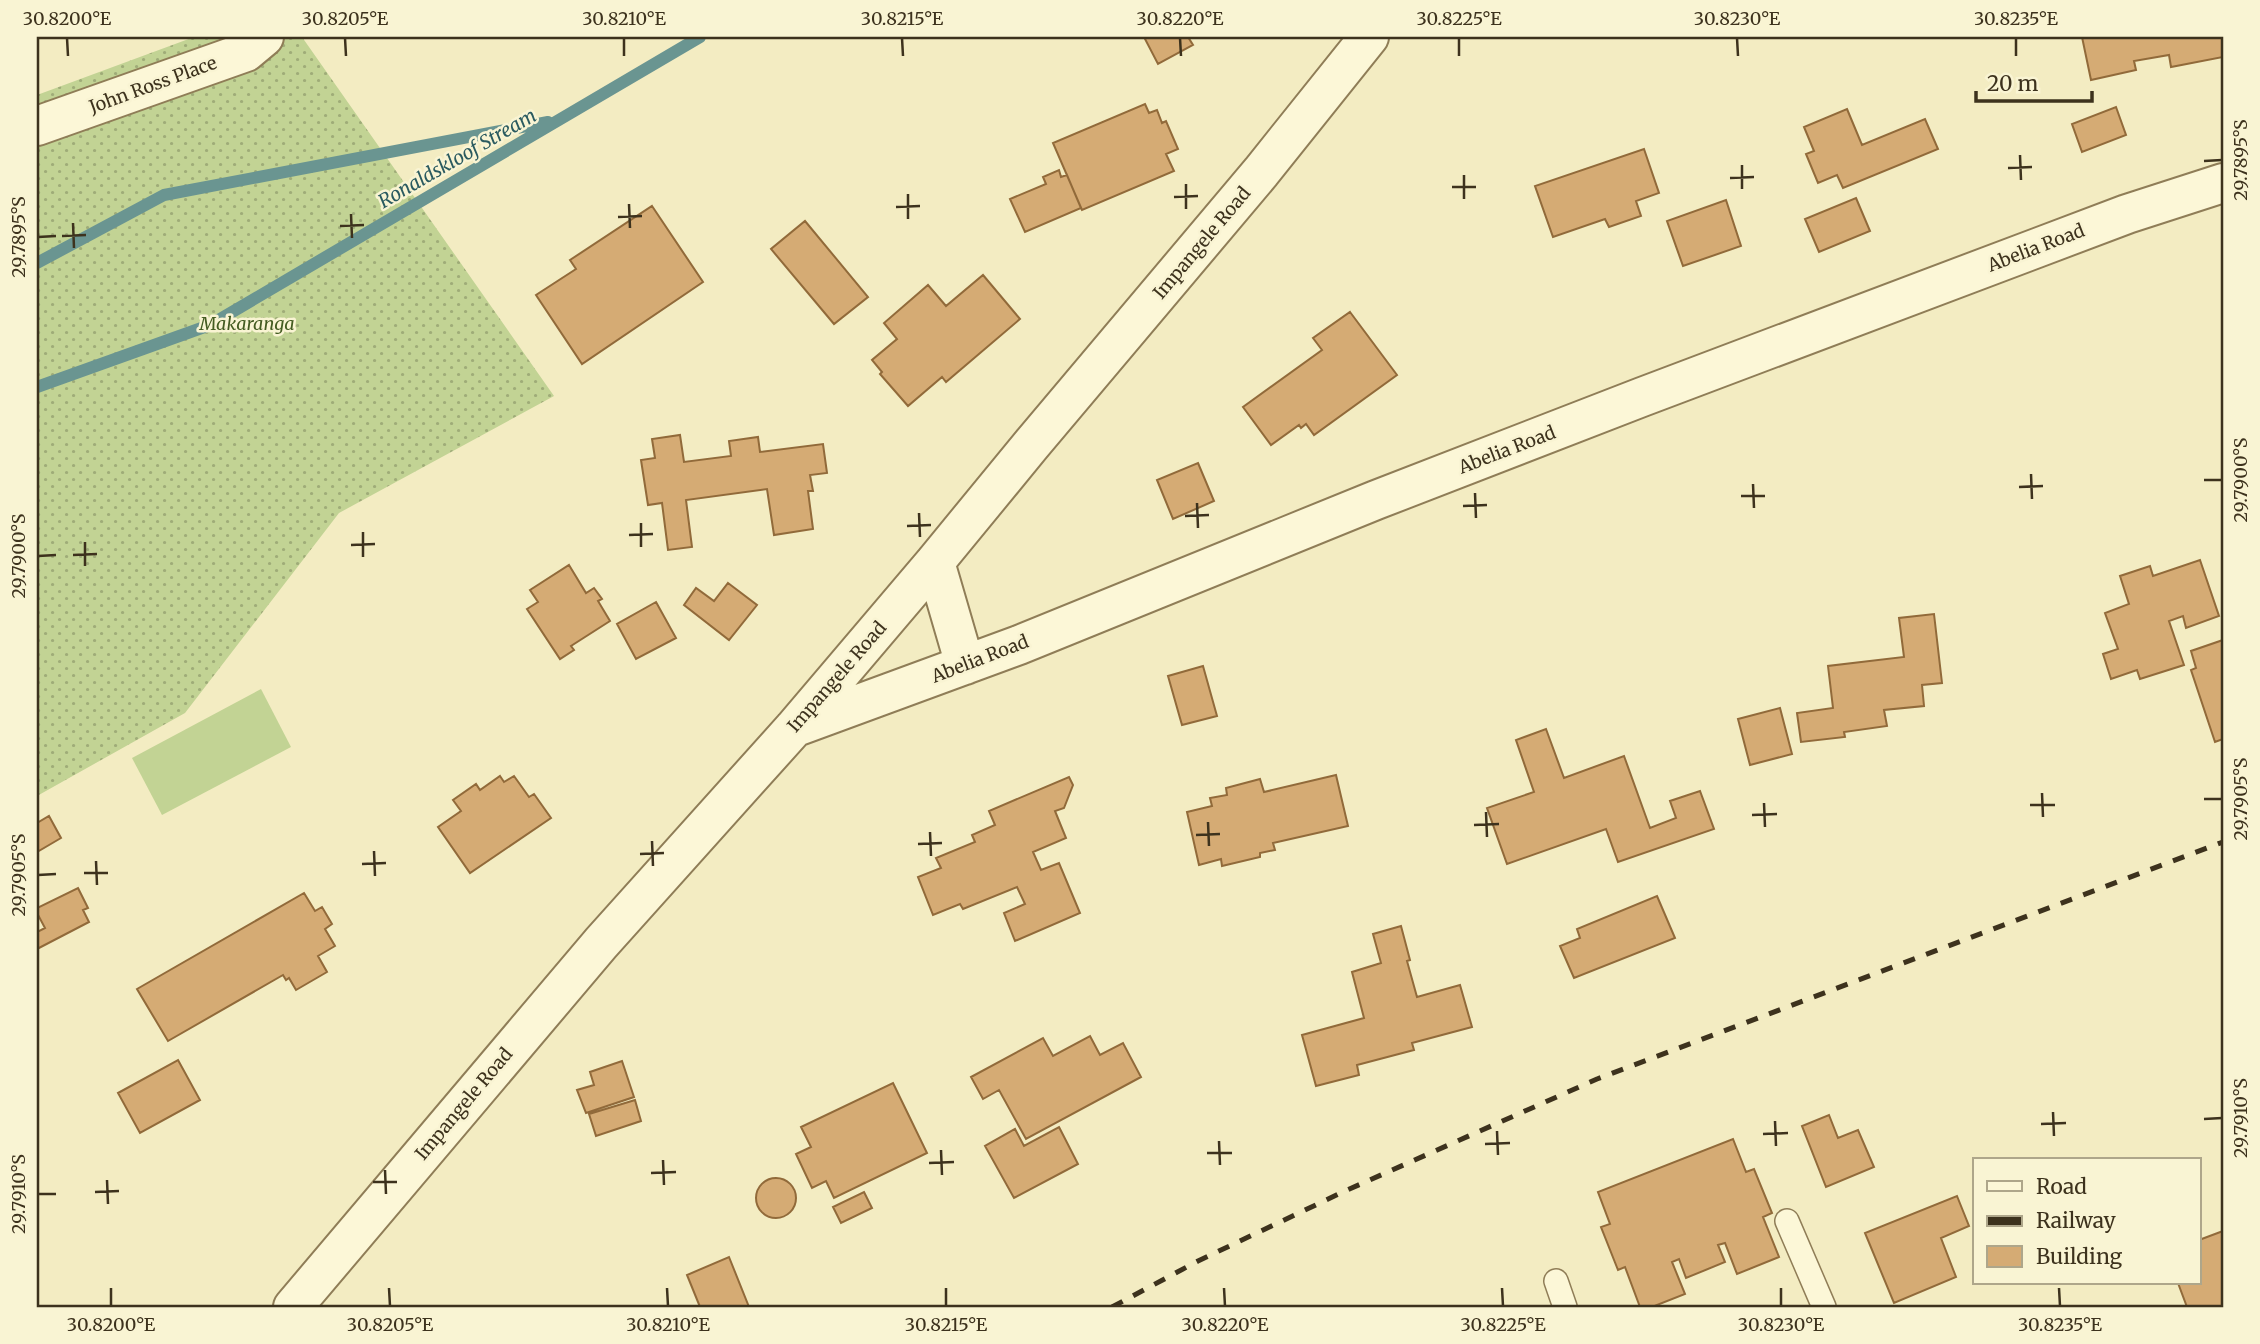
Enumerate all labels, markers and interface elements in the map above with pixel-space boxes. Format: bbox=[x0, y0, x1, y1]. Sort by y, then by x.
text: 30.8200°E bbox=[23, 7, 112, 30]
text: 30.8205°E bbox=[302, 7, 389, 30]
text: 30.8210°E bbox=[582, 7, 666, 30]
text: 30.8215°E bbox=[861, 7, 944, 30]
text: 30.8220°E bbox=[1137, 7, 1224, 30]
text: 30.8225°E bbox=[1416, 7, 1502, 30]
text: 30.8230°E bbox=[1694, 7, 1781, 30]
text: 30.8235°E bbox=[1974, 7, 2059, 30]
street label: John Ross Place bbox=[85, 51, 220, 119]
scale bar bbox=[1976, 60, 2092, 104]
text: 20 m bbox=[1987, 70, 2039, 97]
water label: Ronaldskloof Stream bbox=[374, 103, 540, 213]
text: 29.7895°S bbox=[2229, 119, 2252, 201]
street label: Impangele Road bbox=[1148, 182, 1255, 304]
text: 29.7895°S bbox=[7, 196, 30, 278]
street label: Abelia Road bbox=[1983, 218, 2088, 277]
park label: Makaranga bbox=[198, 312, 295, 335]
street label: Abelia Road bbox=[1454, 420, 1559, 479]
text: 29.7900°S bbox=[2229, 437, 2252, 522]
text: 29.7900°S bbox=[7, 513, 30, 598]
street label: Impangele Road bbox=[782, 616, 891, 737]
street label: Abelia Road bbox=[927, 629, 1032, 688]
text: 29.7905°S bbox=[2229, 757, 2252, 840]
text: 29.7905°S bbox=[7, 833, 30, 916]
street label: Impangele Road bbox=[410, 1043, 517, 1165]
text: 29.7910°S bbox=[2229, 1078, 2252, 1158]
text: 29.7910°S bbox=[7, 1154, 30, 1234]
legend bbox=[1973, 1158, 2200, 1284]
text: Road bbox=[2036, 1173, 2087, 1200]
text: Railway bbox=[2036, 1207, 2117, 1234]
text: Building bbox=[2036, 1243, 2123, 1270]
text: 30.8200°E bbox=[67, 1313, 156, 1336]
text: 30.8205°E bbox=[347, 1313, 434, 1336]
text: 30.8210°E bbox=[626, 1313, 710, 1336]
text: 30.8215°E bbox=[905, 1313, 988, 1336]
text: 30.8220°E bbox=[1182, 1313, 1269, 1336]
text: 30.8225°E bbox=[1460, 1313, 1546, 1336]
text: 30.8230°E bbox=[1738, 1313, 1825, 1336]
text: 30.8235°E bbox=[2018, 1313, 2103, 1336]

